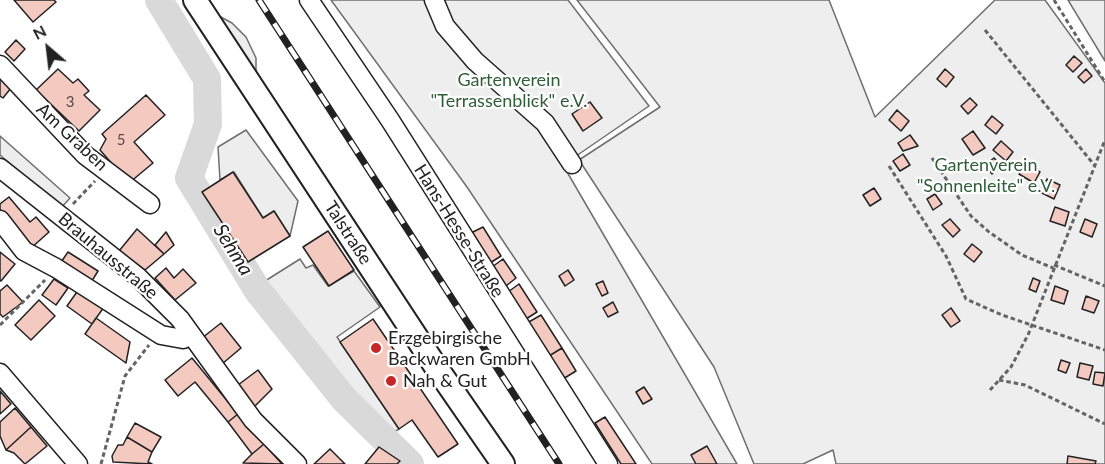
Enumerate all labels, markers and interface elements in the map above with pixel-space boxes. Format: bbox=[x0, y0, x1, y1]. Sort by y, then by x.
north arrow bbox=[18, 18, 78, 78]
text: N bbox=[29, 20, 49, 43]
park label: Gartenverein "Terrassenblick" e.V. bbox=[431, 69, 587, 112]
house number: 3 bbox=[66, 93, 74, 111]
street label: Am Graben bbox=[32, 99, 112, 175]
house number: 5 bbox=[117, 131, 125, 149]
park label: Gartenverein "Sonnenleite" e.V. bbox=[917, 154, 1055, 196]
street label: Hans-Hesse-Straße bbox=[409, 160, 509, 302]
street label: Talstraße bbox=[320, 197, 376, 269]
street label: Brauhausstraße bbox=[54, 208, 162, 304]
water label: Sehma bbox=[208, 220, 258, 280]
place label: Erzgebirgische Backwaren GmbH bbox=[388, 327, 531, 370]
marker: Erzgebirgische Backwaren GmbH bbox=[369, 341, 383, 355]
place label: Nah & Gut bbox=[403, 370, 487, 392]
marker: Nah & Gut bbox=[384, 374, 398, 388]

